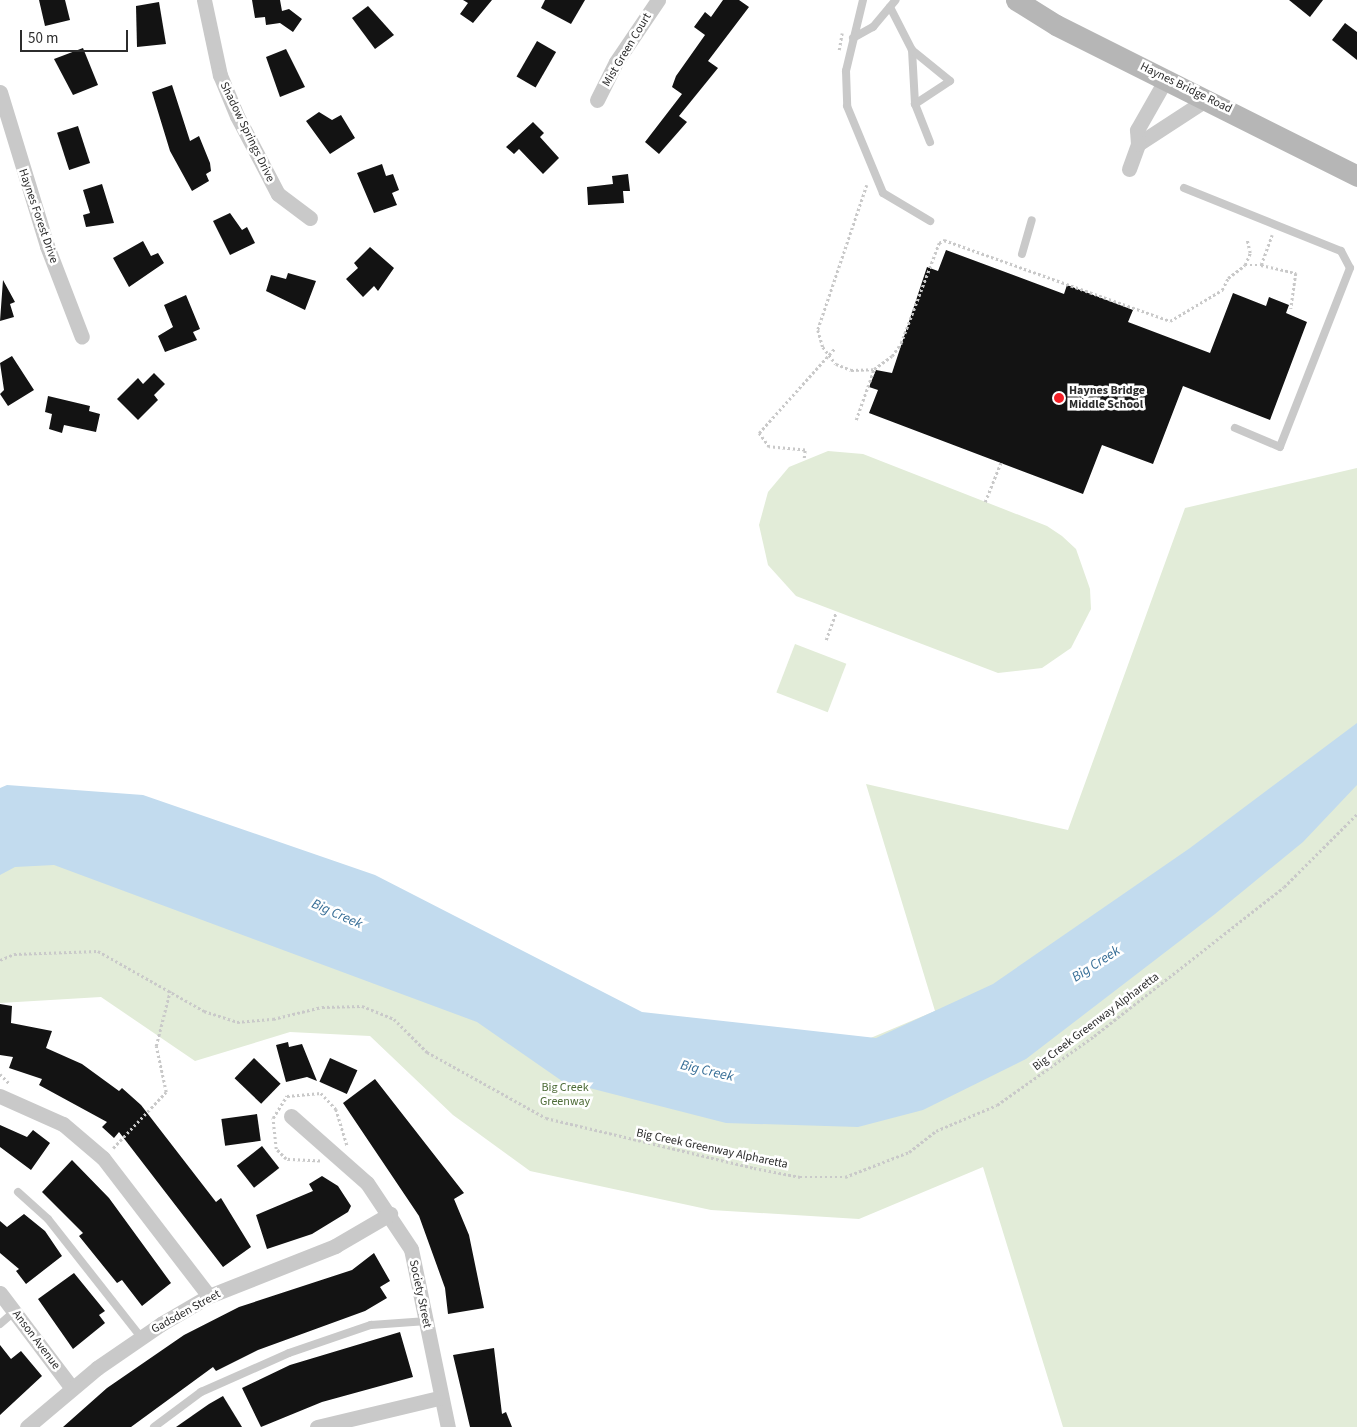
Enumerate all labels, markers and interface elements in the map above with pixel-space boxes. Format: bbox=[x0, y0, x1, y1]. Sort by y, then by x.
street label: Mist Green Court bbox=[599, 11, 655, 89]
scale bar bbox=[22, 20, 130, 52]
text: 50 m bbox=[28, 28, 58, 49]
street label: Haynes Bridge Road bbox=[1138, 60, 1234, 116]
street label: Shadow Springs Drive bbox=[217, 80, 277, 184]
street label: Haynes Forest Drive bbox=[15, 167, 61, 265]
place label: Haynes Bridge Middle School bbox=[1069, 384, 1145, 412]
marker: Haynes Bridge Middle School bbox=[1053, 392, 1065, 404]
water label: Big Creek bbox=[309, 895, 365, 933]
water label: Big Creek bbox=[1069, 942, 1123, 986]
street label: Big Creek Greenway Alpharetta bbox=[1030, 970, 1162, 1074]
water label: Big Creek bbox=[679, 1057, 735, 1085]
park label: Big Creek Greenway bbox=[540, 1081, 590, 1109]
street label: Big Creek Greenway Alpharetta bbox=[635, 1126, 789, 1172]
street label: Society Street bbox=[406, 1259, 434, 1329]
street label: Gadsden Street bbox=[149, 1287, 223, 1337]
street label: Anson Avenue bbox=[9, 1307, 63, 1373]

